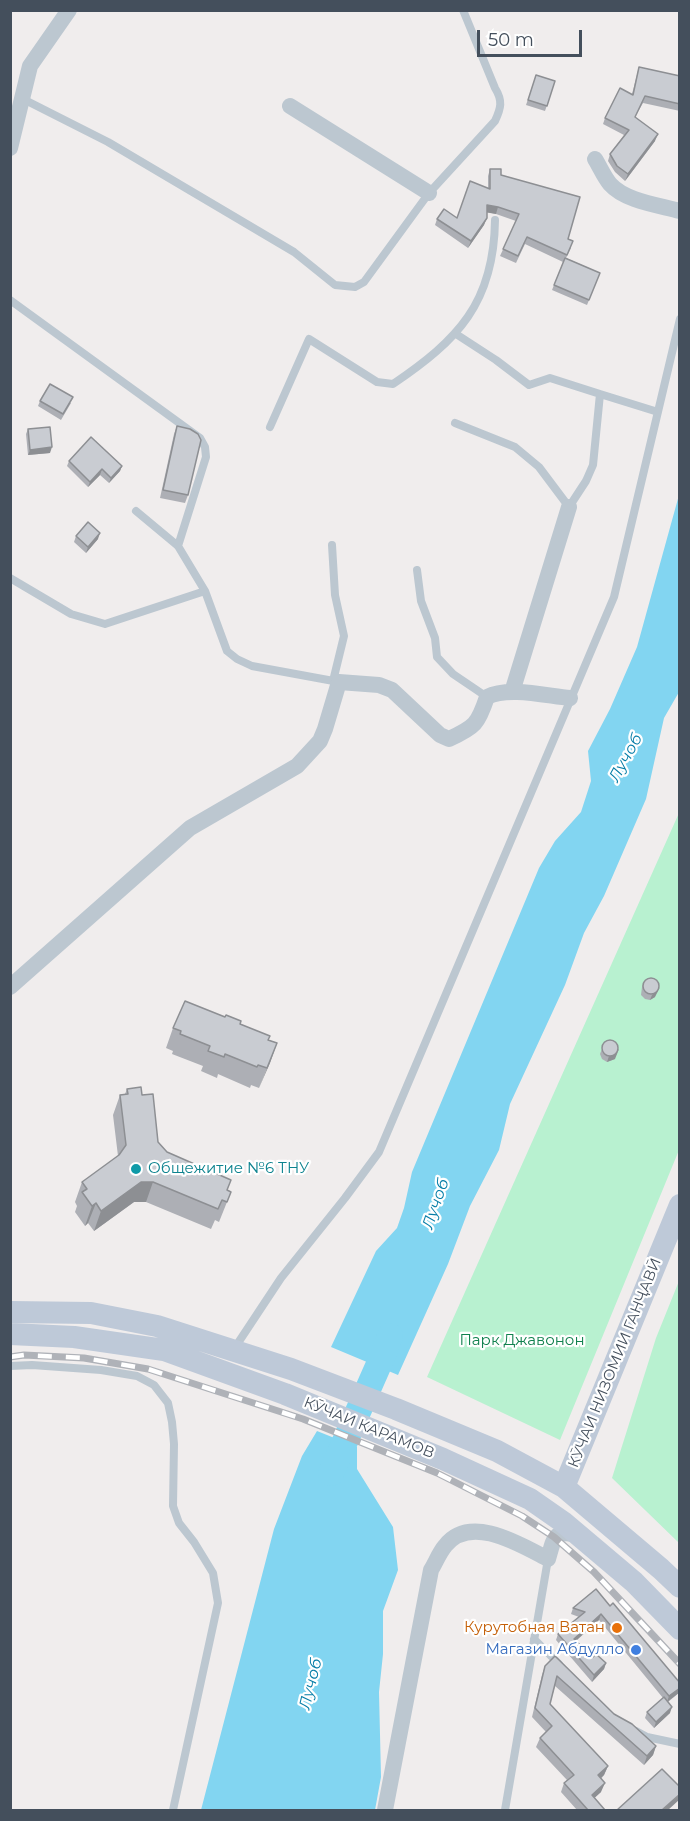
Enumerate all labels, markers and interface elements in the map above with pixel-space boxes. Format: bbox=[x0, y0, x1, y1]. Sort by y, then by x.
scale bar bbox=[480, 18, 585, 56]
text: 50 m bbox=[488, 29, 534, 51]
water label: Лучоб bbox=[605, 731, 647, 785]
place label: Общежитие №6 ТНУ bbox=[148, 1160, 309, 1178]
marker: Общежитие №6 ТНУ bbox=[129, 1162, 143, 1176]
water label: Лучоб bbox=[418, 1176, 454, 1232]
street label: КӮЧАИ НИЗОМИИ ГАНҶАВӢ bbox=[565, 1256, 665, 1470]
park label: Парк Джавонон bbox=[459, 1332, 585, 1350]
street label: КӮЧАИ КАРАМОВ bbox=[301, 1394, 437, 1462]
place label: Курутобная Ватан bbox=[464, 1619, 605, 1637]
marker: Курутобная Ватан bbox=[610, 1621, 624, 1635]
place label: Магазин Абдулло bbox=[485, 1641, 624, 1659]
marker: Магазин Абдулло bbox=[629, 1643, 643, 1657]
water label: Лучоб bbox=[295, 1656, 327, 1712]

